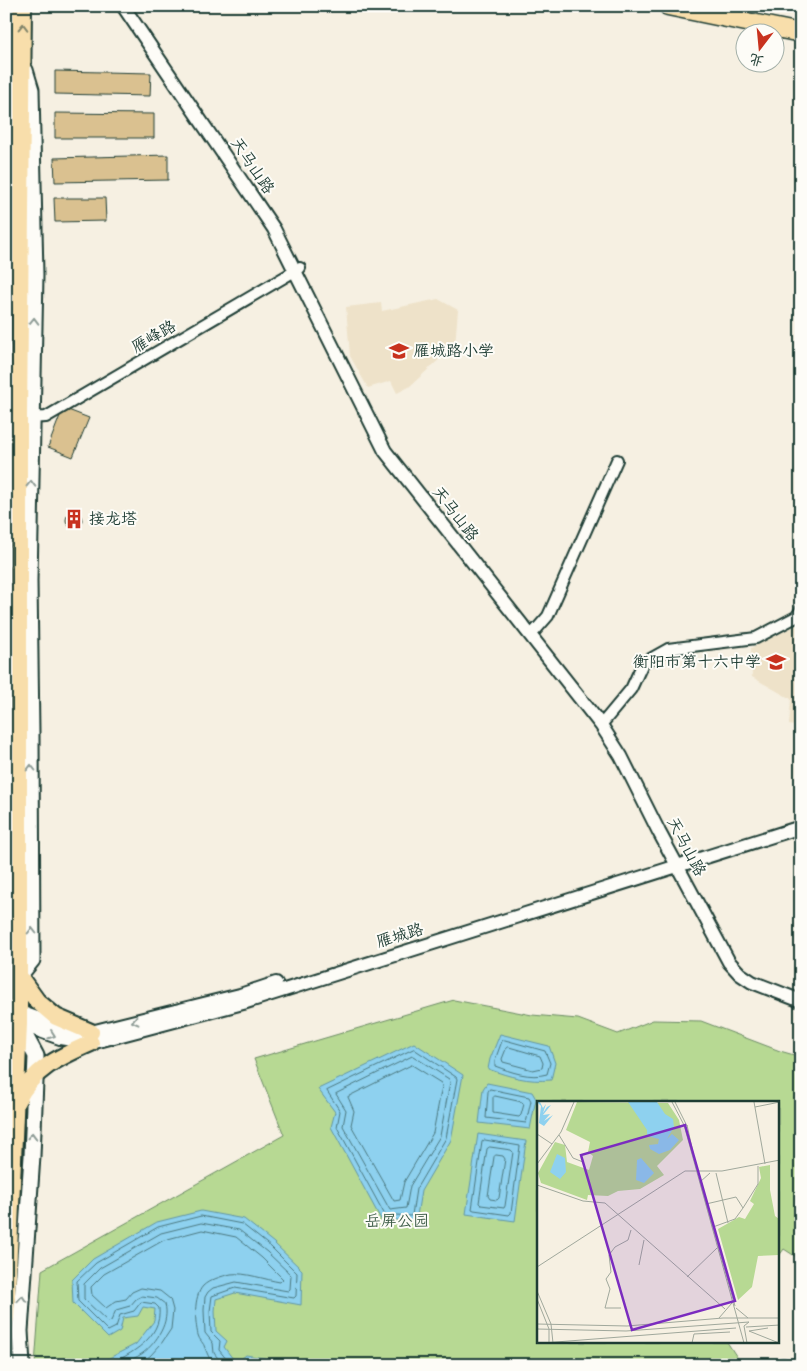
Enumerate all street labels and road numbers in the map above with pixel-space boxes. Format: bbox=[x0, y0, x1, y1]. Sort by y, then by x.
street label: 天马山路 bbox=[226, 134, 278, 198]
street label: 雁峰路 bbox=[128, 317, 180, 357]
street label: 天马山路 bbox=[428, 483, 482, 545]
street label: 天马山路 bbox=[663, 814, 709, 880]
street label: 雁城路 bbox=[374, 920, 426, 952]

